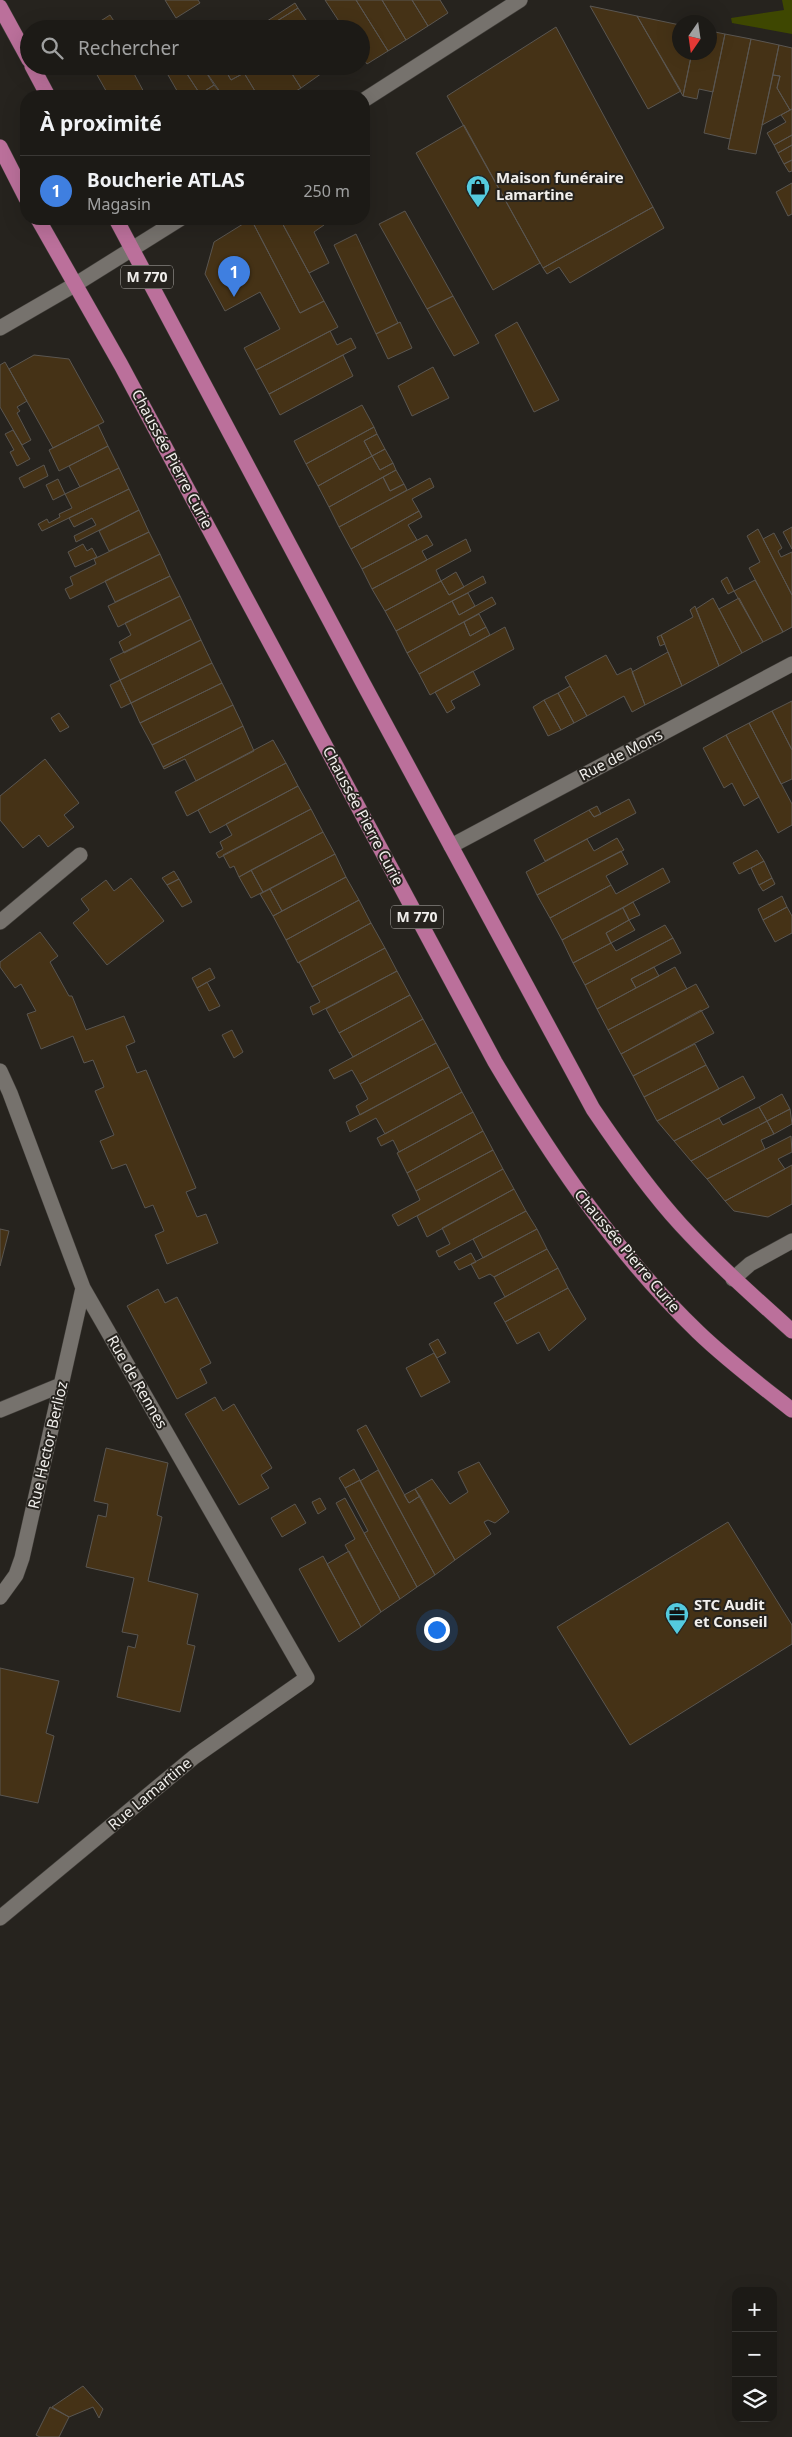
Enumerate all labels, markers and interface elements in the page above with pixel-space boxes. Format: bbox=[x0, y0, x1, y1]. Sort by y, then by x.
north arrow bbox=[672, 15, 717, 60]
search box bbox=[20, 20, 370, 75]
icon: search bbox=[38, 34, 66, 62]
text: Rechercher bbox=[78, 35, 179, 61]
text: À proximité bbox=[40, 109, 162, 137]
text: Boucherie ATLAS bbox=[87, 167, 245, 193]
place label: Maison funéraire Lamartine bbox=[496, 167, 624, 204]
shop icon: Maison funéraire Lamartine bbox=[465, 174, 491, 208]
text: 1 bbox=[51, 180, 61, 202]
text: 250 m bbox=[303, 180, 350, 202]
text: Magasin bbox=[87, 193, 151, 215]
pin: 1 bbox=[218, 256, 250, 297]
road number: M 770 bbox=[121, 266, 173, 288]
street label: Chaussée Pierre Curie bbox=[128, 386, 218, 532]
street label: Rue de Mons bbox=[575, 724, 666, 784]
street label: Chaussée Pierre Curie bbox=[319, 743, 409, 889]
road number: M 770 bbox=[391, 906, 443, 929]
street label: Chaussée Pierre Curie bbox=[570, 1185, 685, 1316]
street label: Rue de Rennes bbox=[103, 1331, 173, 1432]
street label: Rue Hector Berlioz bbox=[23, 1379, 71, 1511]
place label: STC Audit et Conseil bbox=[694, 1594, 768, 1631]
office icon: STC Audit et Conseil bbox=[664, 1601, 690, 1635]
your location bbox=[424, 1617, 450, 1643]
street label: Rue Lamartine bbox=[104, 1753, 195, 1834]
map controls bbox=[732, 2287, 777, 2422]
button: + bbox=[732, 2287, 777, 2332]
button: − bbox=[732, 2332, 777, 2377]
button: layers bbox=[732, 2377, 777, 2422]

